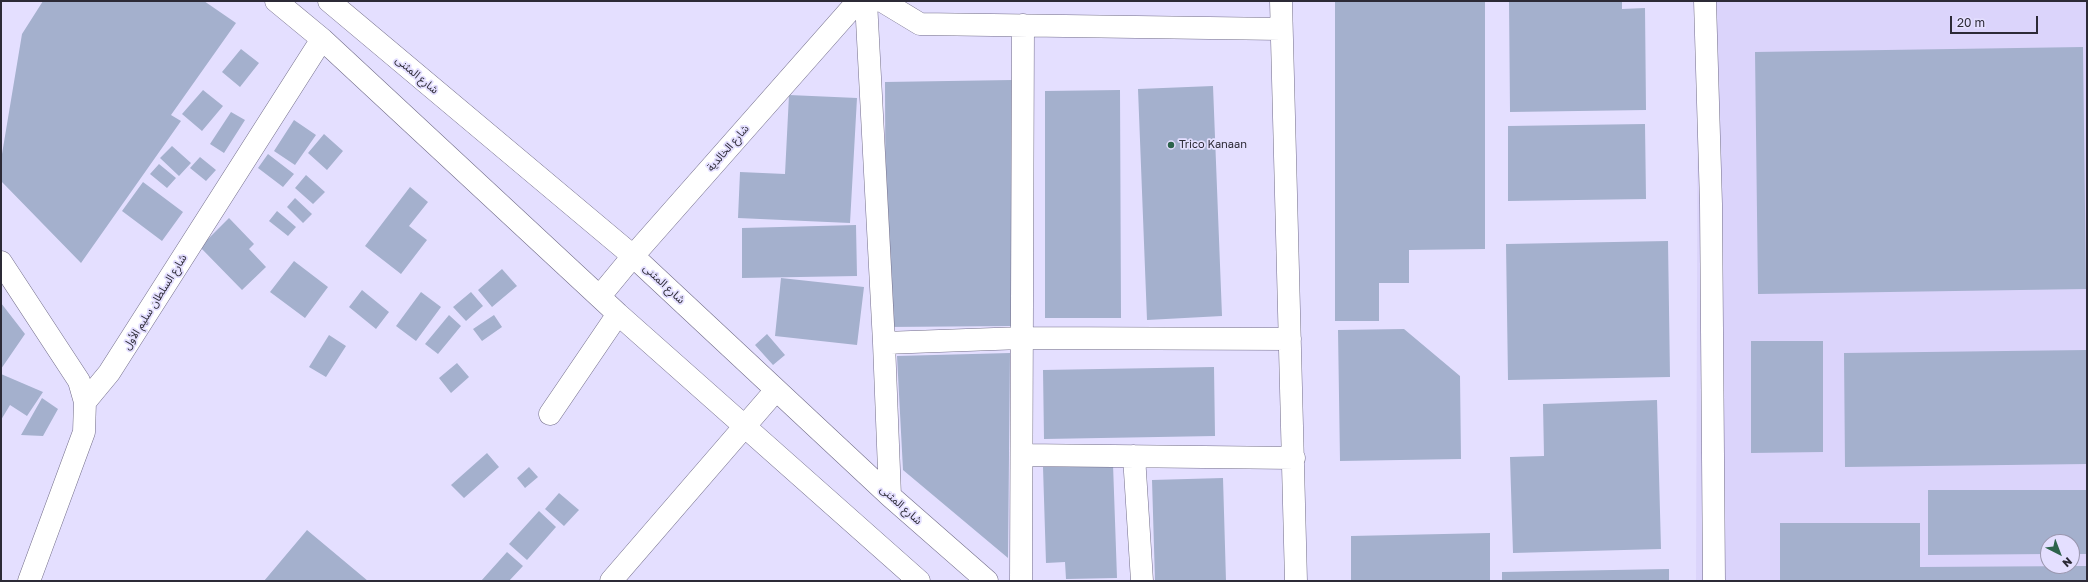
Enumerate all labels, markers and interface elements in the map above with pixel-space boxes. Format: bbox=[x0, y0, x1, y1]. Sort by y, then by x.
scale bar bbox=[1952, 8, 2040, 34]
text: 20 m bbox=[1957, 15, 1985, 30]
street label: شارع المثنى bbox=[393, 53, 441, 97]
street label: شارع الخالدية bbox=[704, 122, 752, 174]
place label: Trico Kanaan bbox=[1179, 138, 1247, 152]
marker: Trico Kanaan bbox=[1166, 140, 1176, 150]
street label: شارع السلطان سليم الأول bbox=[120, 252, 190, 352]
street label: شارع المثنى bbox=[640, 261, 688, 307]
street label: شارع المثنى bbox=[877, 483, 925, 527]
north arrow bbox=[2040, 534, 2080, 574]
text: N bbox=[2060, 555, 2075, 570]

